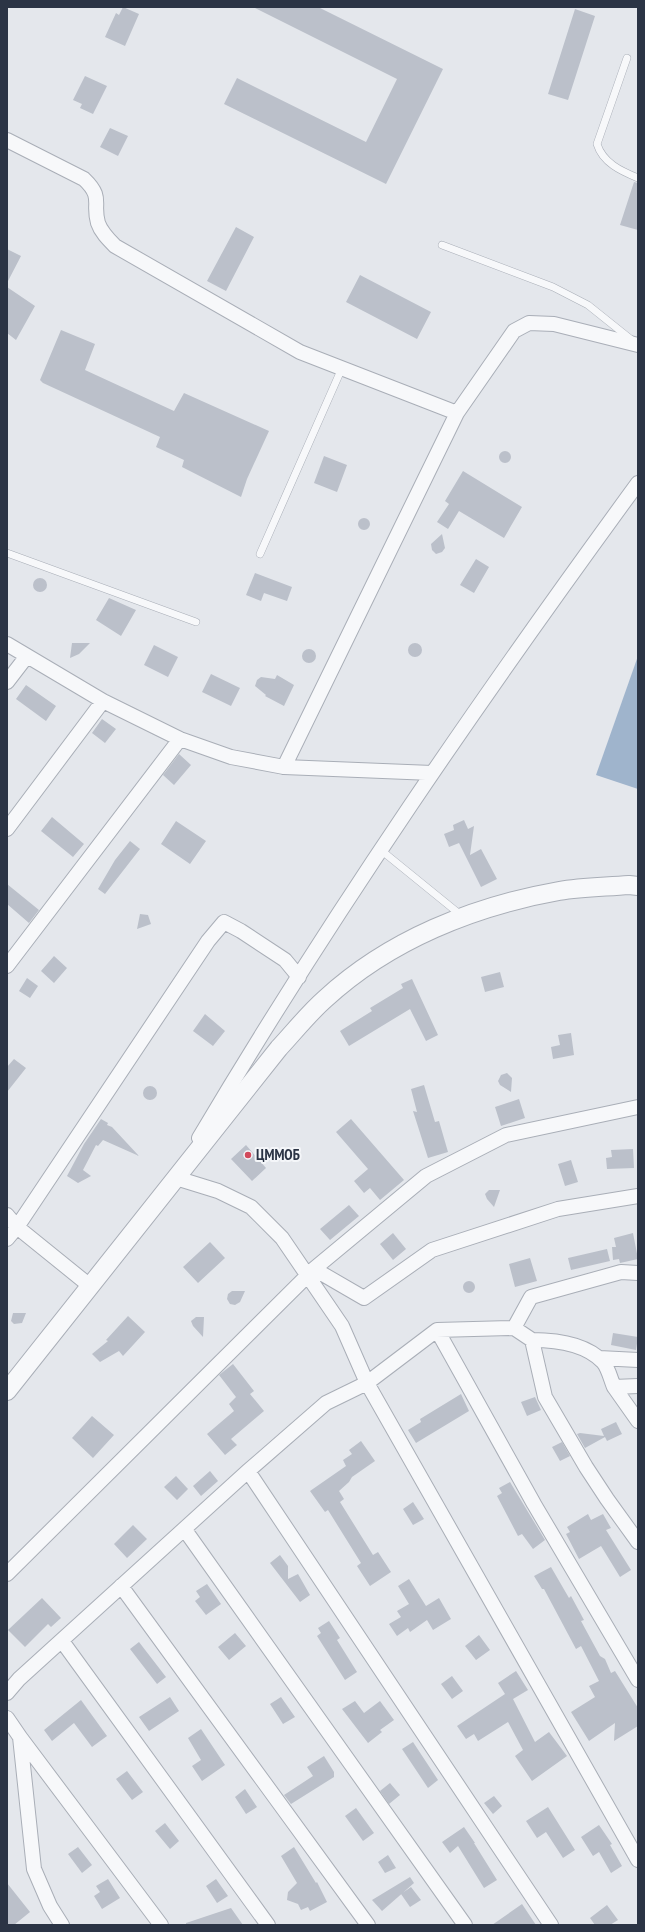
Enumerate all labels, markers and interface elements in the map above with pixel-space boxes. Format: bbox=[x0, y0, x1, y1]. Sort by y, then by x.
place label: ЦММОБ bbox=[256, 1145, 300, 1164]
marker: ЦММОБ bbox=[243, 1150, 253, 1160]

